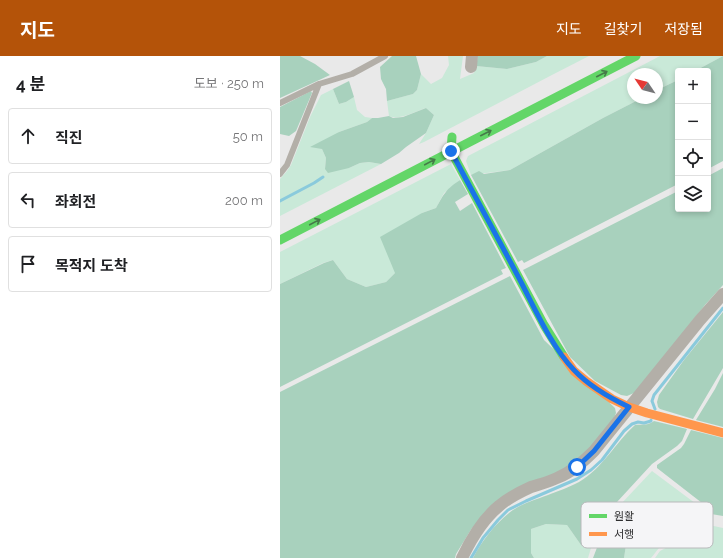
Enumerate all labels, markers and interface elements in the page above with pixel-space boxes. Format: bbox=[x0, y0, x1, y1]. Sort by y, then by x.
text: 지도 bbox=[20, 19, 55, 41]
text: 지도 bbox=[556, 21, 582, 37]
text: 길찾기 bbox=[604, 21, 642, 37]
text: 저장됨 bbox=[664, 21, 703, 37]
north arrow bbox=[627, 68, 663, 104]
map controls bbox=[675, 68, 711, 212]
button: + bbox=[675, 68, 711, 104]
one-way arrow bbox=[595, 70, 607, 77]
text: 4 분 bbox=[16, 74, 45, 94]
text: 도보 · 250 m bbox=[194, 76, 264, 91]
button: − bbox=[675, 104, 711, 140]
icon: ahead bbox=[17, 125, 39, 147]
text: 직진 bbox=[55, 129, 83, 147]
text: 50 m bbox=[233, 129, 263, 144]
one-way arrow bbox=[480, 129, 492, 136]
button: locate bbox=[675, 140, 711, 176]
route end bbox=[442, 142, 460, 160]
one-way arrow bbox=[424, 158, 436, 165]
button: layers bbox=[675, 176, 711, 212]
icon: left bbox=[17, 189, 39, 211]
text: 좌회전 bbox=[55, 193, 96, 211]
text: 200 m bbox=[225, 193, 263, 208]
one-way arrow bbox=[308, 218, 320, 226]
icon: arrive bbox=[17, 253, 39, 275]
text: 목적지 도착 bbox=[55, 257, 128, 275]
route start bbox=[568, 458, 586, 476]
legend bbox=[581, 502, 713, 548]
text: 원활 bbox=[614, 510, 634, 523]
text: 서행 bbox=[614, 528, 634, 541]

